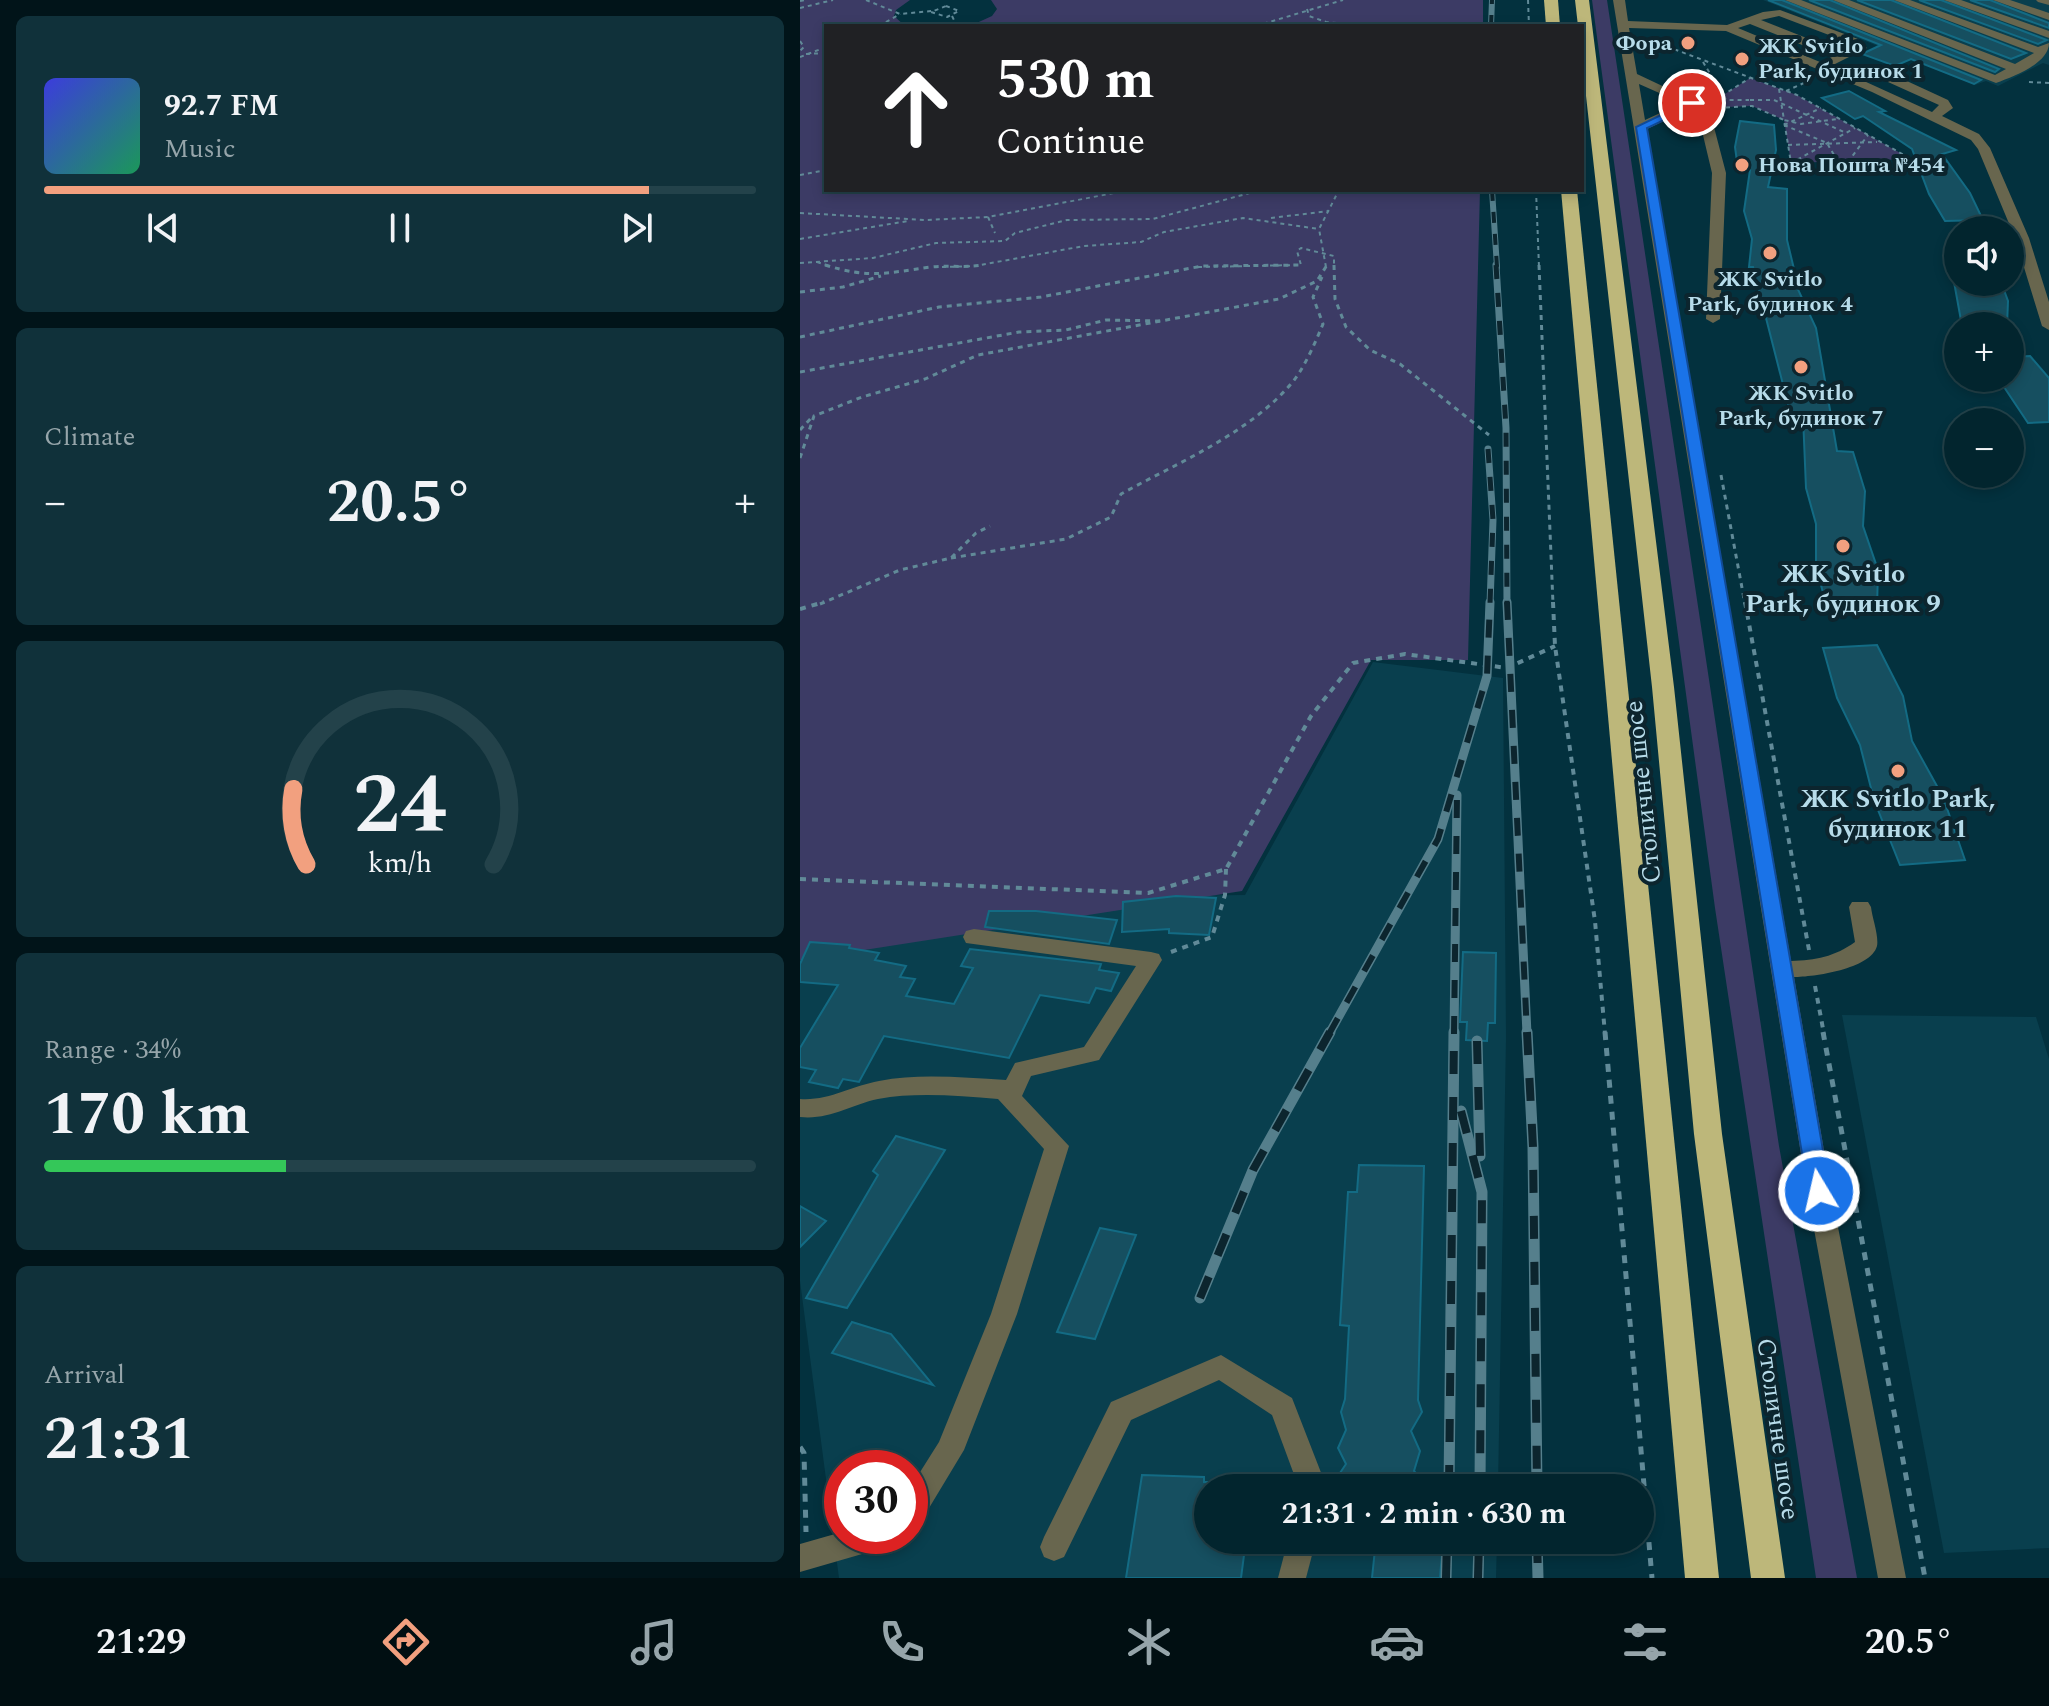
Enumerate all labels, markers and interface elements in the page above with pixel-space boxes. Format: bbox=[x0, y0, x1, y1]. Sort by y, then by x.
place label: Фора bbox=[1616, 27, 1673, 60]
place label: ЖК Svitlo Park, будинок 1 bbox=[1758, 30, 1923, 88]
marker: Фора bbox=[1679, 34, 1697, 52]
text: 530 m bbox=[996, 38, 1155, 123]
marker: ЖК Svitlo Park, будинок 1 bbox=[1733, 50, 1751, 68]
icon: ahead bbox=[864, 56, 968, 160]
pin bbox=[1658, 69, 1726, 137]
icon: arrive bbox=[1670, 81, 1714, 125]
text: 92.7 FM bbox=[164, 83, 279, 129]
text: Continue bbox=[996, 115, 1145, 170]
text: Music bbox=[164, 129, 235, 169]
place label: Нова Пошта №454 bbox=[1758, 149, 1945, 182]
marker: Нова Пошта №454 bbox=[1733, 156, 1751, 174]
icon: previous bbox=[141, 206, 185, 250]
icon: pause bbox=[378, 206, 422, 250]
icon: next bbox=[615, 206, 659, 250]
map controls bbox=[1944, 216, 2024, 488]
button: sound bbox=[1944, 216, 2024, 296]
marker: ЖК Svitlo Park, будинок 4 bbox=[1761, 244, 1779, 262]
place label: ЖК Svitlo Park, будинок 4 bbox=[1687, 263, 1853, 321]
button: + bbox=[1944, 312, 2024, 392]
marker: ЖК Svitlo Park, будинок 7 bbox=[1792, 358, 1810, 376]
place label: ЖК Svitlo Park, будинок 7 bbox=[1718, 377, 1884, 435]
button: − bbox=[1944, 408, 2024, 488]
text: Climate bbox=[44, 417, 135, 457]
text: 20.5° bbox=[326, 457, 474, 549]
text: − bbox=[44, 469, 66, 536]
text: + bbox=[734, 469, 756, 536]
marker: ЖК Svitlo Park, будинок 9 bbox=[1834, 537, 1852, 555]
place label: ЖК Svitlo Park, будинок 9 bbox=[1745, 554, 1941, 624]
street label: Столичне шосе bbox=[1614, 699, 1672, 885]
text: 24 bbox=[353, 743, 447, 870]
marker: ЖК Svitlo Park, будинок 11 bbox=[1889, 762, 1907, 780]
place label: ЖК Svitlo Park, будинок 11 bbox=[1800, 779, 1996, 849]
text: km/h bbox=[368, 842, 432, 885]
text: Range · 34% bbox=[44, 1030, 181, 1070]
text: 170 km bbox=[44, 1069, 250, 1161]
position arrow bbox=[1777, 1149, 1861, 1233]
street label: Столичне шосе bbox=[1745, 1335, 1811, 1523]
text: Arrival bbox=[44, 1355, 125, 1395]
text: 21:31 bbox=[44, 1394, 195, 1486]
speed limit sign: 30 bbox=[824, 1450, 928, 1554]
text: 21:31 · 2 min · 630 m bbox=[1281, 1491, 1567, 1537]
icon: directions bbox=[378, 1614, 434, 1670]
icon: music bbox=[626, 1614, 682, 1670]
icon: phone bbox=[874, 1614, 930, 1670]
icon: climate bbox=[1121, 1614, 1177, 1670]
icon: car bbox=[1369, 1614, 1425, 1670]
icon: filters bbox=[1617, 1614, 1673, 1670]
text: 21:29 bbox=[96, 1615, 186, 1670]
text: 20.5° bbox=[1865, 1615, 1953, 1670]

